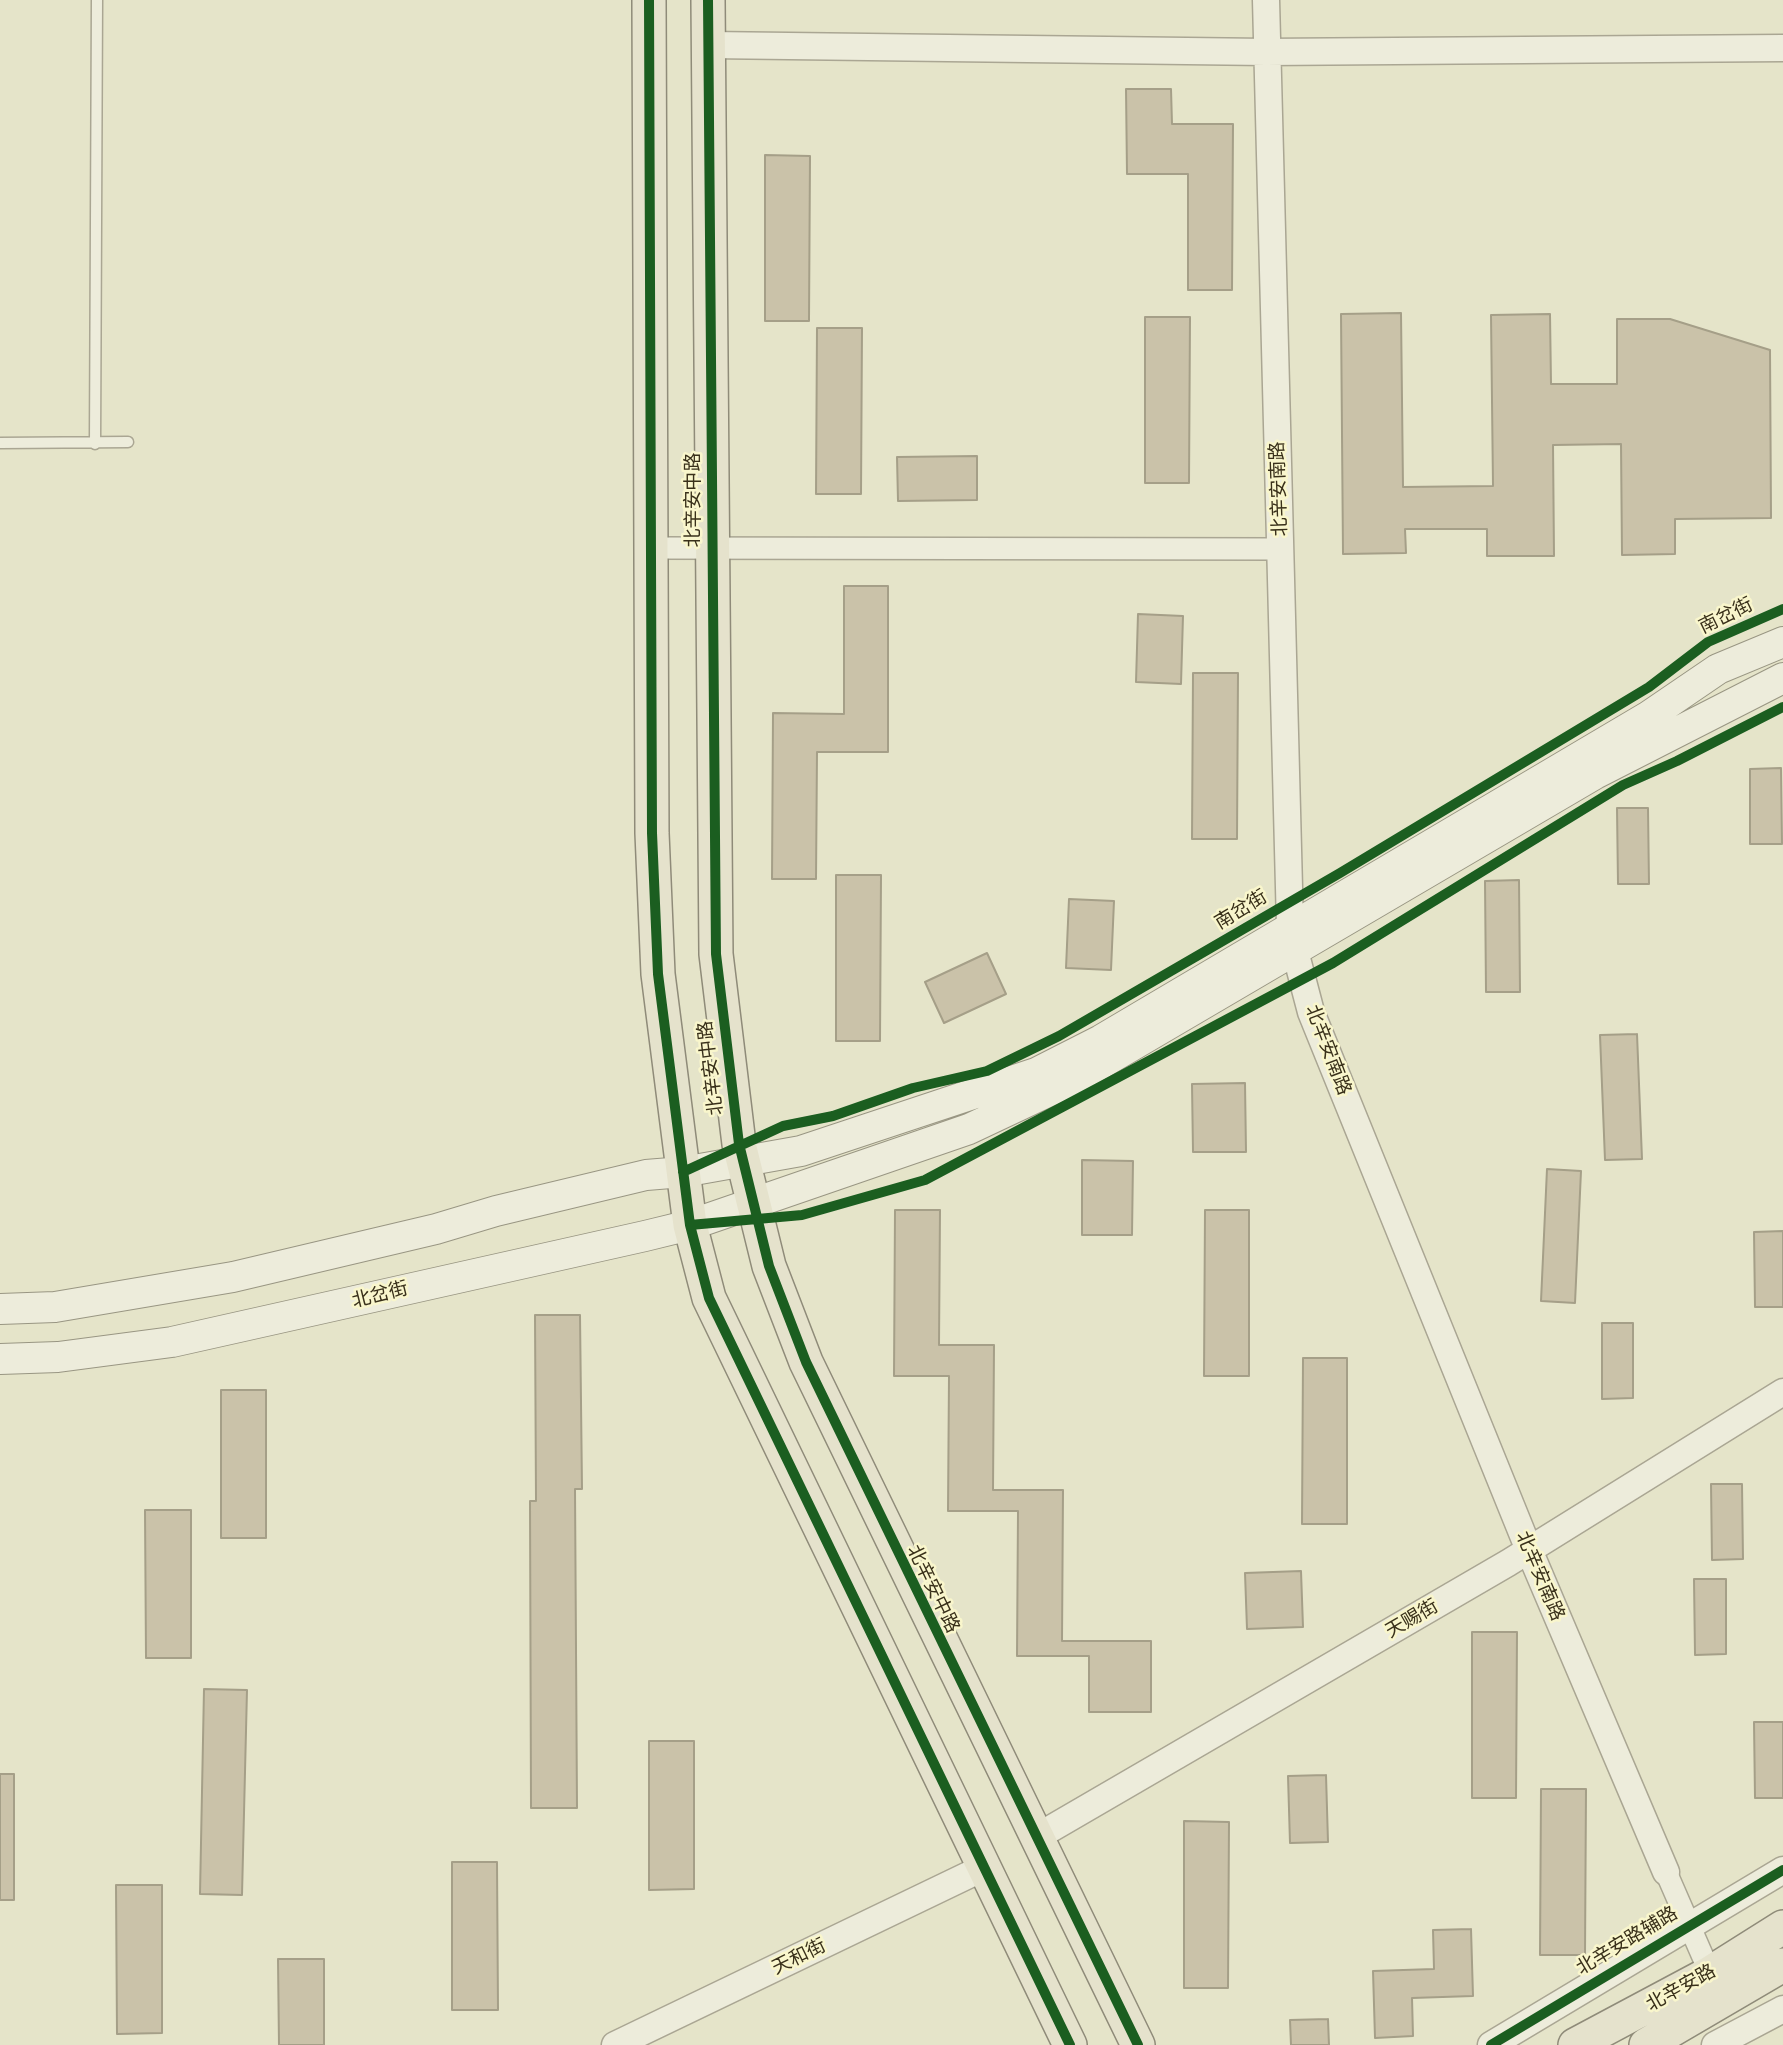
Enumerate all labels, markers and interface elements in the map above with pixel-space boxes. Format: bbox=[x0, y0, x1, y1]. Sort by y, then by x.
street label: 北辛安南路 bbox=[1266, 441, 1292, 537]
street label: 北辛安中路 bbox=[682, 453, 704, 547]
street label: 南岔街 bbox=[1695, 593, 1757, 639]
street label: 南岔街 bbox=[1211, 886, 1271, 934]
street label: 北辛安南路 bbox=[1300, 1002, 1356, 1098]
street label: 北辛安中路 bbox=[694, 1019, 728, 1117]
street label: 北岔街 bbox=[350, 1277, 410, 1313]
street label: 北辛安南路 bbox=[1511, 1528, 1569, 1624]
street label: 北辛安中路 bbox=[902, 1541, 964, 1637]
street label: 天赐街 bbox=[1382, 1595, 1442, 1643]
street label: 北辛安路辅路 bbox=[1572, 1902, 1682, 1980]
street label: 天和街 bbox=[768, 1934, 830, 1980]
street label: 北辛安路 bbox=[1642, 1960, 1720, 2016]

